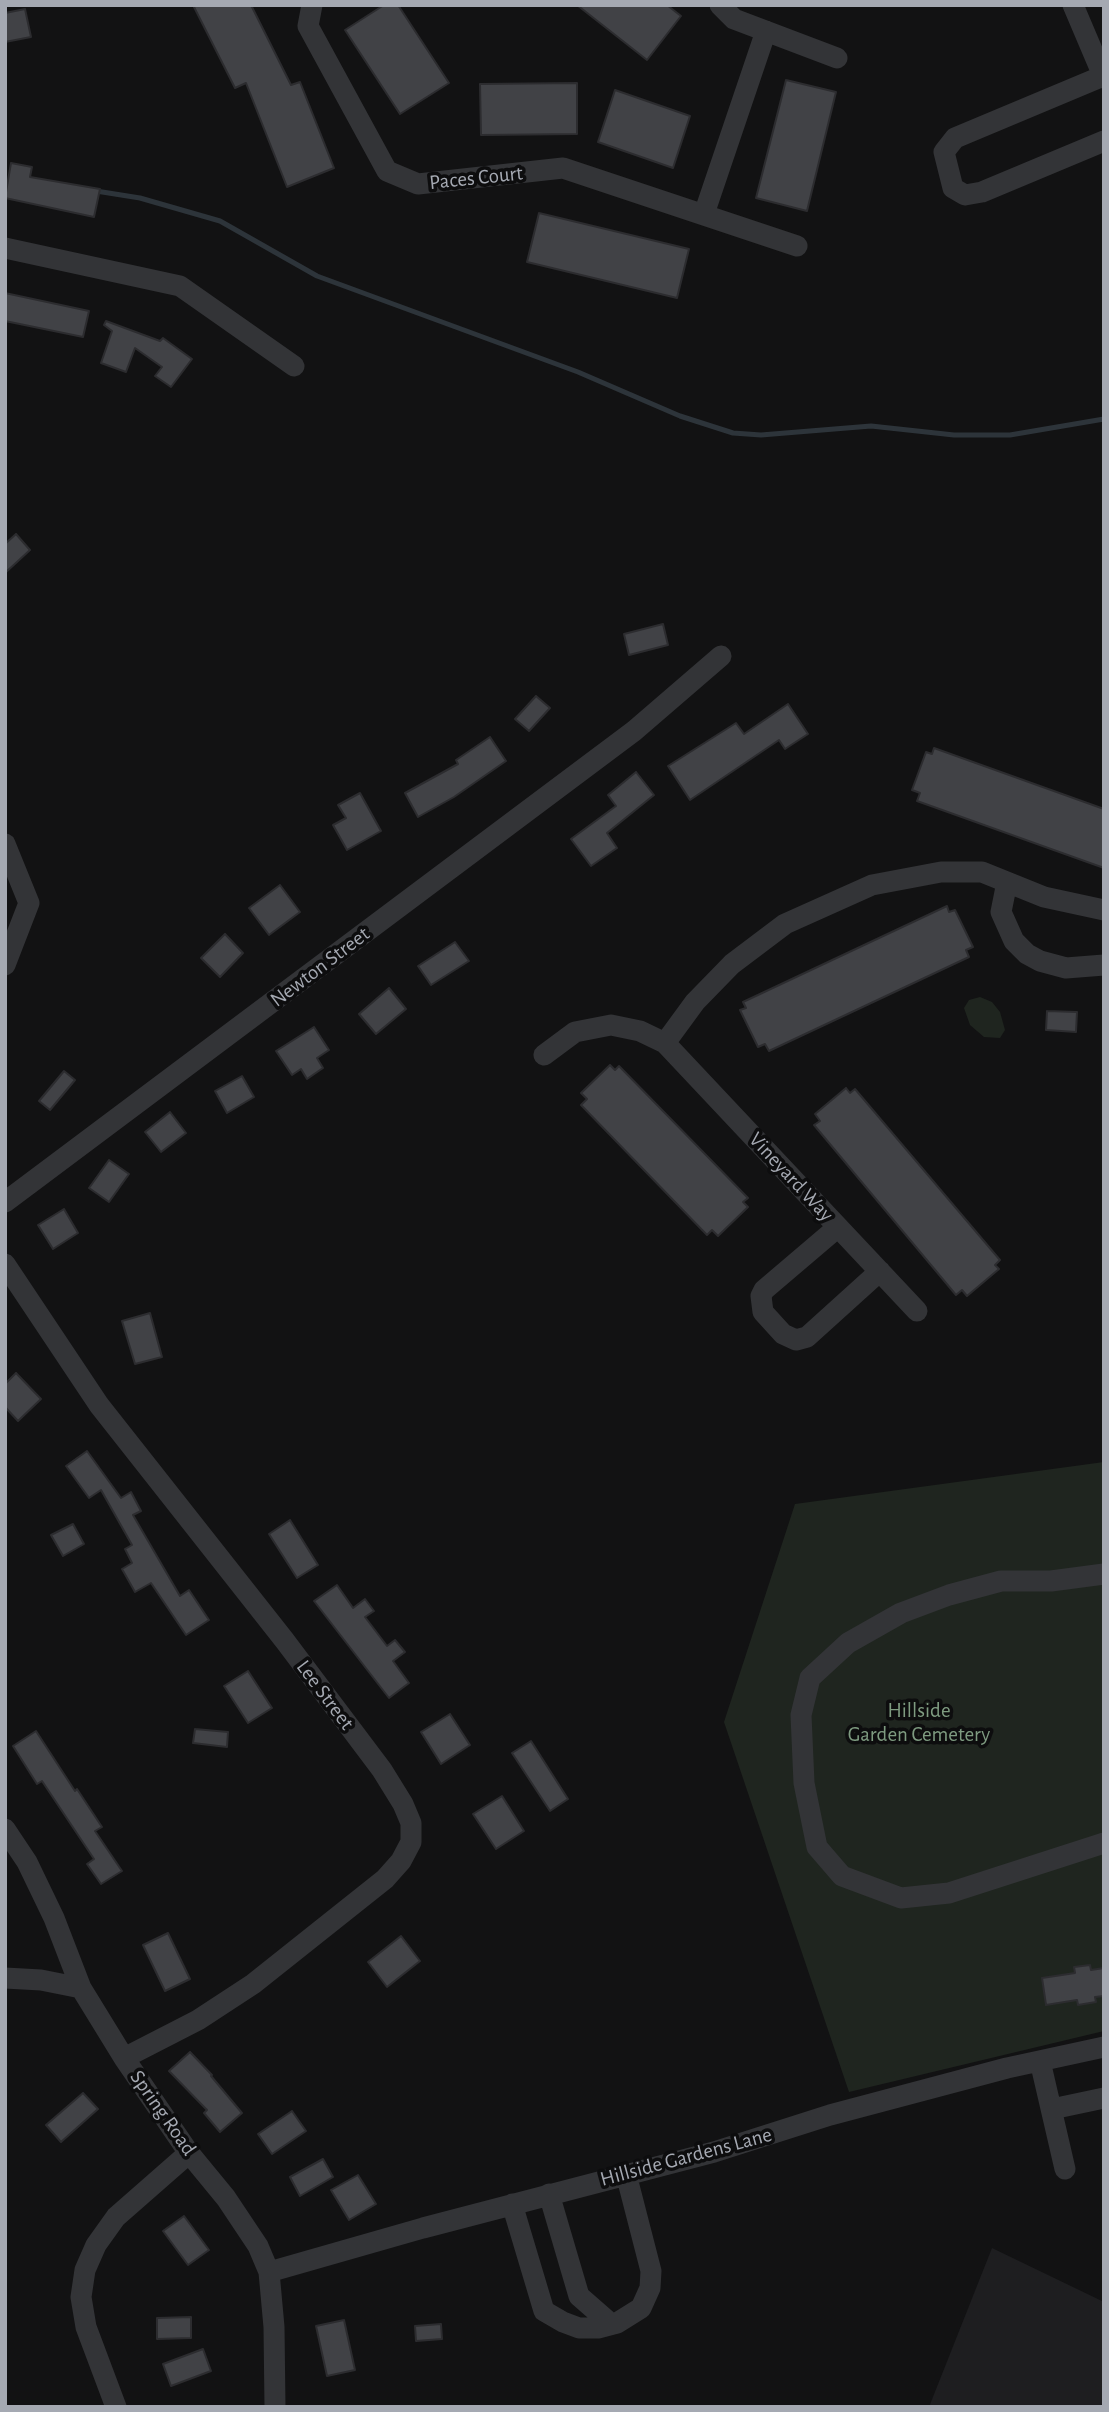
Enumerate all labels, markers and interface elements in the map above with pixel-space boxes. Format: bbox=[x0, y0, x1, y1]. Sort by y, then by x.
street label: Paces Court bbox=[428, 161, 524, 195]
street label: Newton Street bbox=[265, 921, 375, 1013]
street label: Vineyard Way bbox=[743, 1127, 839, 1227]
street label: Lee Street bbox=[291, 1655, 359, 1735]
park label: Hillside Garden Cemetery bbox=[848, 1698, 990, 1748]
street label: Spring Road bbox=[124, 2065, 202, 2161]
street label: Hillside Gardens Lane bbox=[597, 2122, 775, 2192]

